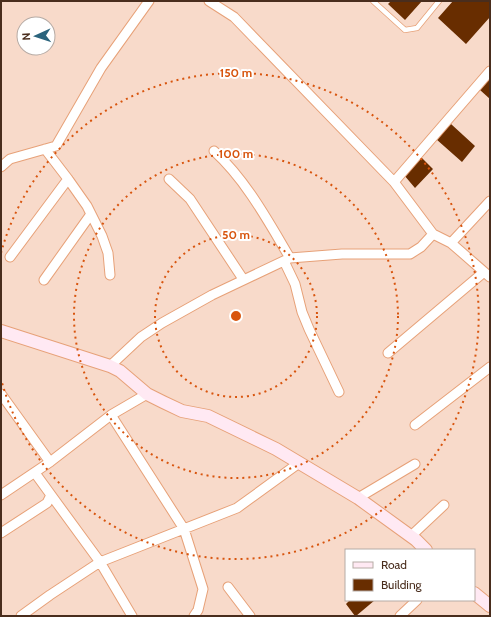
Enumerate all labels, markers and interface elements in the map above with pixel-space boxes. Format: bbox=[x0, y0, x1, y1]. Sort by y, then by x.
north arrow bbox=[16, 16, 56, 56]
text: N bbox=[19, 32, 33, 41]
text: 150 m bbox=[220, 65, 252, 80]
text: 100 m bbox=[219, 146, 253, 161]
text: 50 m bbox=[222, 227, 250, 242]
centre of rings bbox=[229, 309, 243, 323]
legend bbox=[345, 549, 475, 601]
text: Road bbox=[381, 557, 407, 572]
text: Building bbox=[381, 577, 423, 592]

